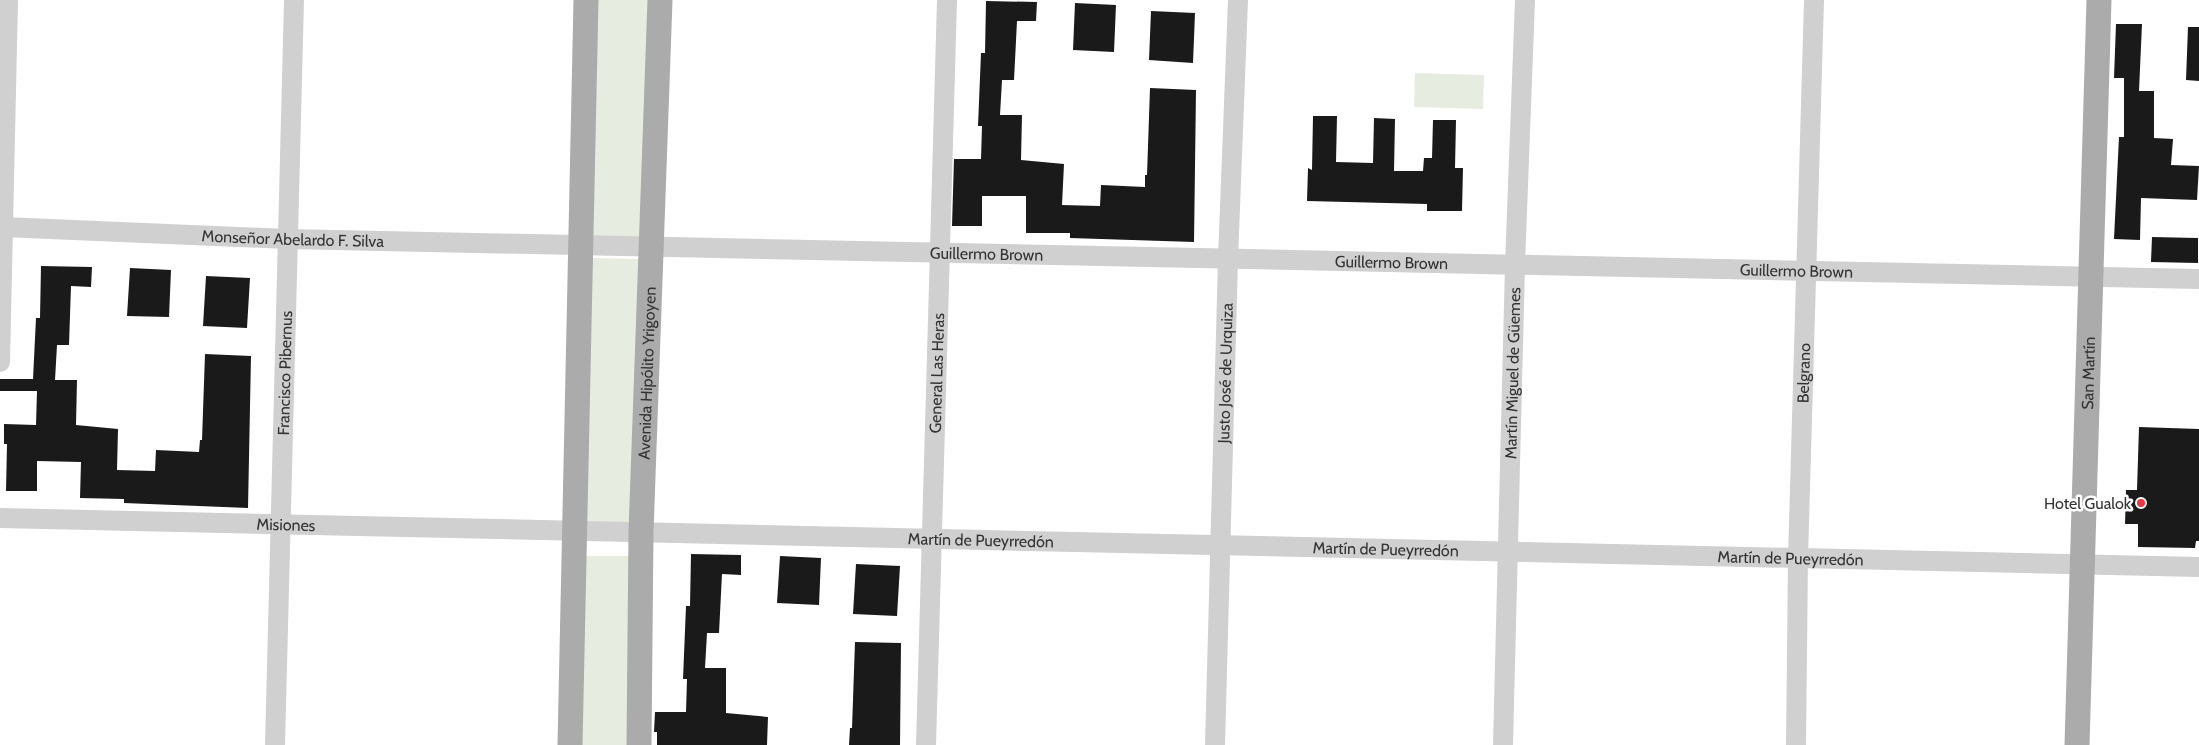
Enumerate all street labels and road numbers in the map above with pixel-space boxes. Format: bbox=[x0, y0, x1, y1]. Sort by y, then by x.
street label: Monseñor Abelardo F. Silva bbox=[201, 226, 384, 251]
street label: Guillermo Brown bbox=[930, 243, 1043, 265]
street label: Guillermo Brown bbox=[1335, 252, 1448, 273]
street label: Guillermo Brown bbox=[1740, 260, 1853, 282]
street label: Avenida Hipólito Yrigoyen bbox=[635, 286, 660, 460]
street label: Martín Miguel de Güemes bbox=[1501, 287, 1524, 459]
street label: Justo José de Urquiza bbox=[1214, 302, 1237, 445]
street label: Francisco Pibernus bbox=[274, 310, 296, 436]
street label: General Las Heras bbox=[926, 312, 948, 434]
street label: San Martín bbox=[2078, 336, 2099, 410]
street label: Belgrano bbox=[1793, 343, 1814, 403]
street label: Misiones bbox=[256, 515, 316, 535]
street label: Martín de Pueyrredón bbox=[907, 529, 1054, 551]
street label: Martín de Pueyrredón bbox=[1312, 538, 1459, 561]
street label: Martín de Pueyrredón bbox=[1717, 547, 1864, 570]

